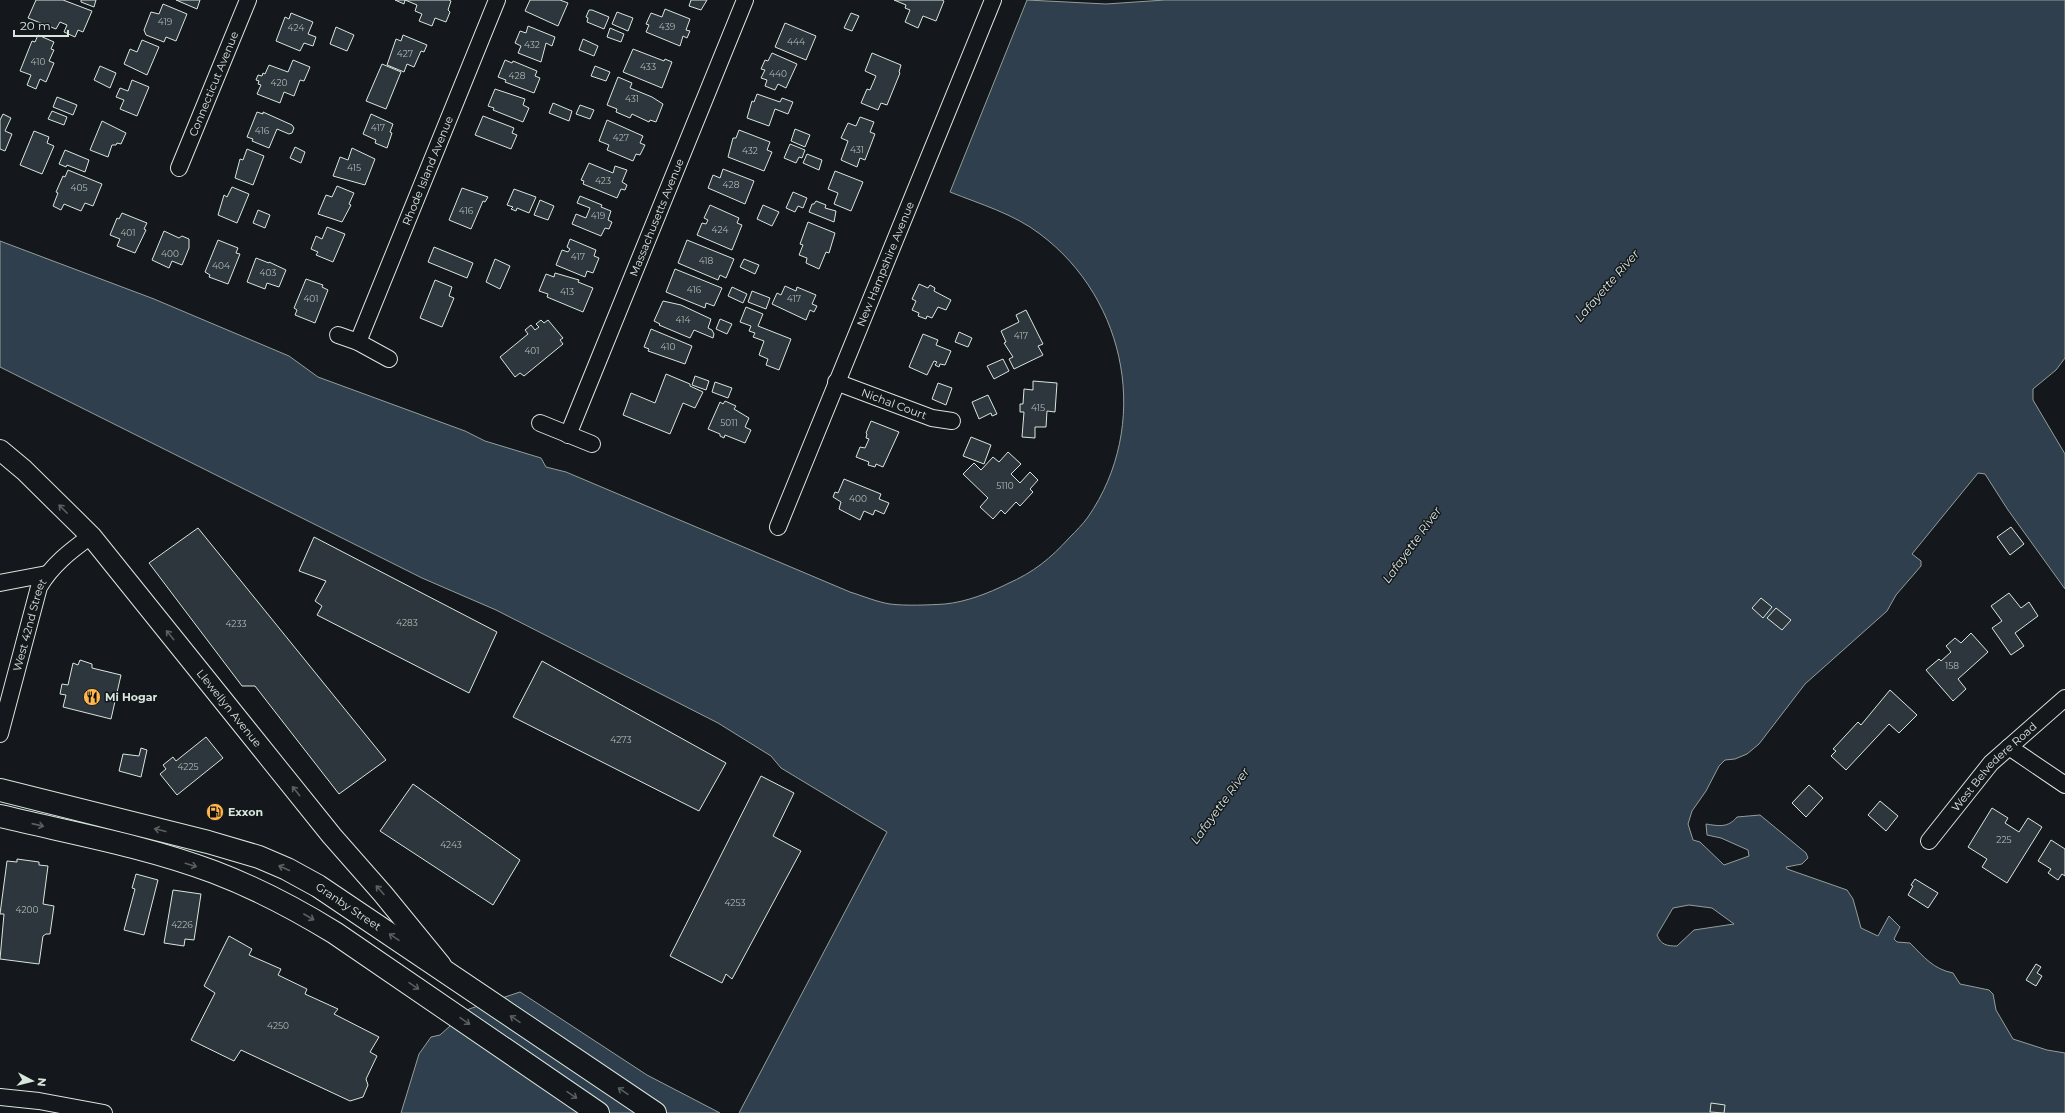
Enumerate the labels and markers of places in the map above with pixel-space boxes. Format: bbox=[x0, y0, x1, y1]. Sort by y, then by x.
restaurant icon: Mi Hogar bbox=[82, 687, 102, 707]
place label: Mi Hogar bbox=[105, 690, 158, 704]
fuel station icon: Exxon bbox=[205, 802, 225, 822]
place label: Exxon bbox=[228, 805, 263, 819]

